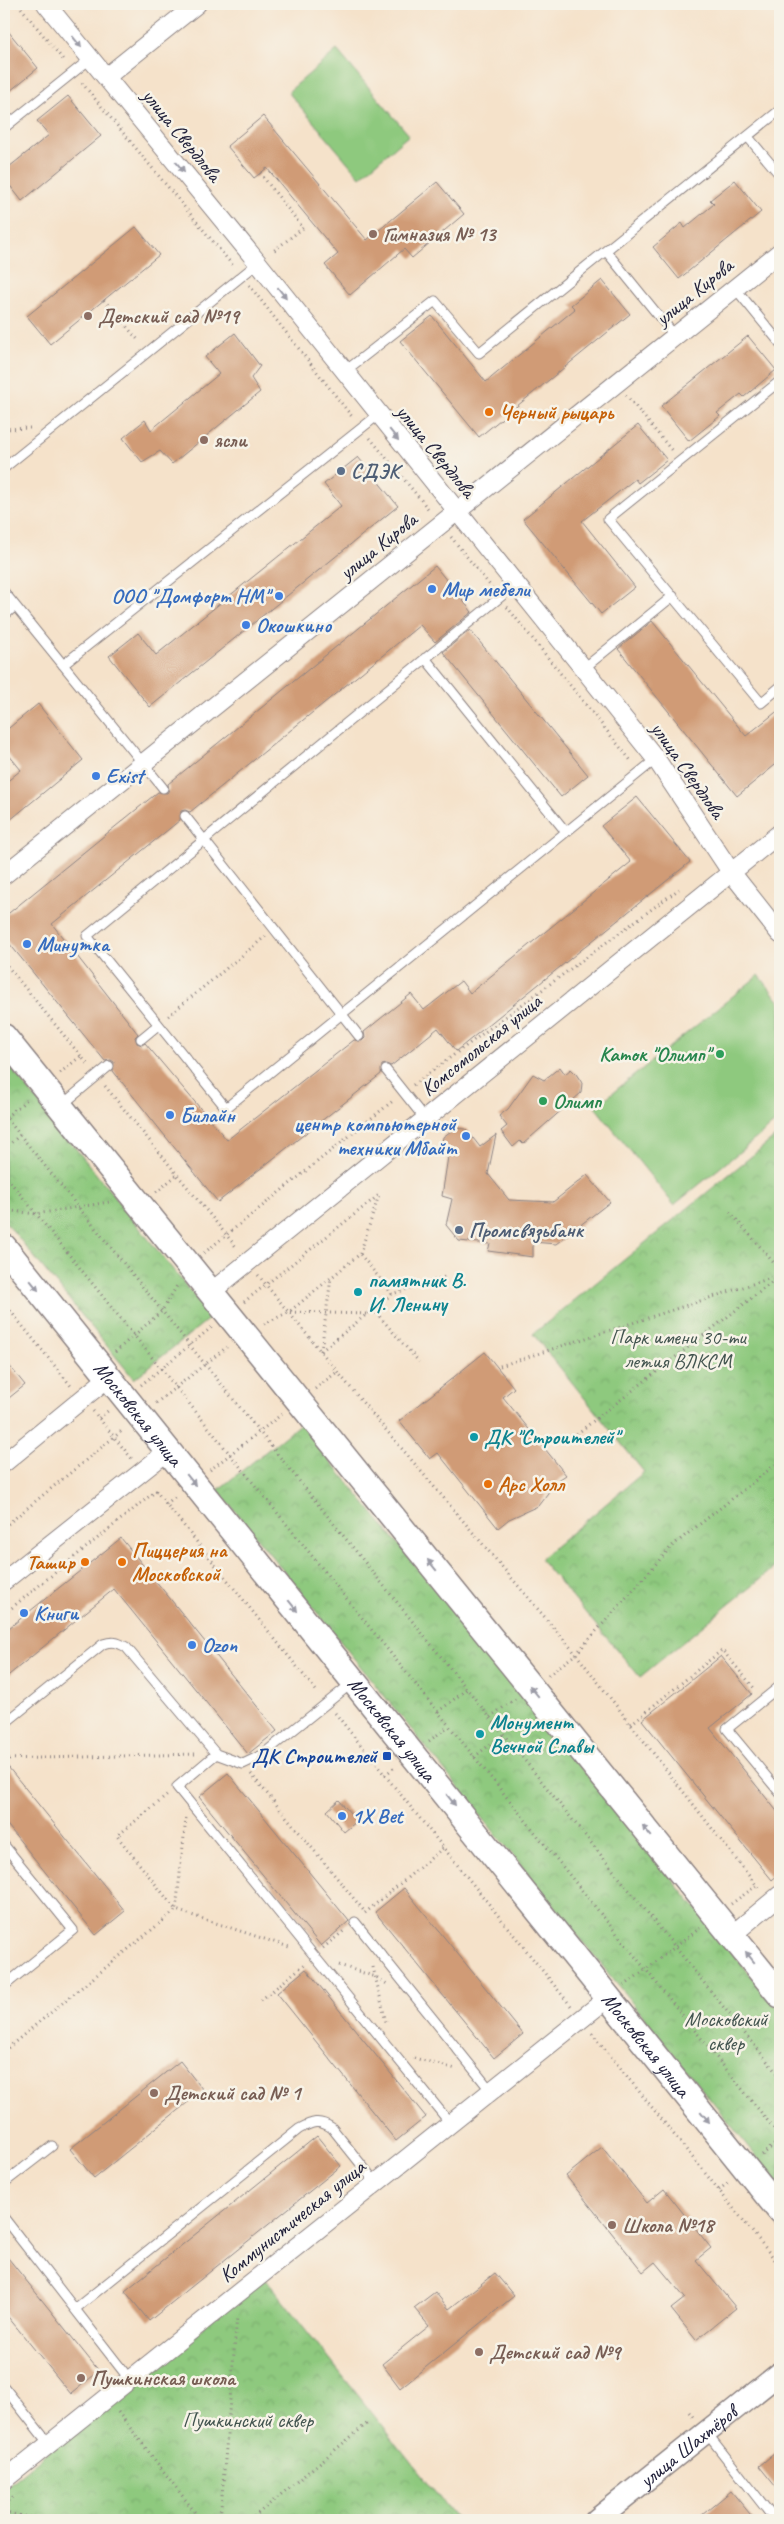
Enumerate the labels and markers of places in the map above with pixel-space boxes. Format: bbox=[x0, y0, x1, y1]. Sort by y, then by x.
place label: Гимназия № 13 bbox=[383, 221, 498, 247]
marker: Гимназия № 13 bbox=[367, 228, 379, 240]
place label: Детский сад №19 bbox=[98, 303, 241, 329]
marker: Детский сад №19 bbox=[82, 310, 94, 322]
place label: Черный рыцарь bbox=[499, 399, 615, 425]
marker: Черный рыцарь bbox=[483, 406, 495, 418]
place label: ясли bbox=[214, 427, 249, 453]
marker: ясли bbox=[198, 434, 210, 446]
place label: СДЭК bbox=[351, 458, 404, 484]
marker: СДЭК bbox=[335, 465, 347, 477]
place label: Мир мебели bbox=[442, 576, 532, 602]
place label: ООО "Домфорт НМ" bbox=[111, 583, 274, 609]
marker: Мир мебели bbox=[426, 583, 438, 595]
marker: ООО "Домфорт НМ" bbox=[273, 590, 285, 602]
place label: Окошкино bbox=[256, 612, 333, 638]
marker: Окошкино bbox=[240, 619, 252, 631]
place label: Exist bbox=[106, 763, 146, 789]
marker: Exist bbox=[90, 770, 102, 782]
place label: Минутка bbox=[37, 931, 111, 958]
marker: Минутка bbox=[21, 938, 33, 950]
place label: Каток "Олимп" bbox=[599, 1041, 715, 1067]
marker: Каток "Олимп" bbox=[714, 1048, 726, 1060]
place label: Олимп bbox=[553, 1088, 603, 1114]
marker: Олимп bbox=[537, 1095, 549, 1107]
place label: Билайн bbox=[180, 1102, 237, 1128]
marker: Билайн bbox=[164, 1109, 176, 1121]
place label: центр компьютерной техники Мбайт bbox=[294, 1111, 458, 1161]
marker: центр компьютерной техники Мбайт bbox=[460, 1130, 472, 1142]
place label: Промсвязьбанк bbox=[469, 1217, 585, 1244]
marker: Промсвязьбанк bbox=[453, 1224, 465, 1236]
place label: памятник В. И. Ленину bbox=[368, 1267, 467, 1317]
marker: памятник В. И. Ленину bbox=[352, 1286, 364, 1298]
place label: ДК "Строителей" bbox=[484, 1424, 624, 1450]
marker: ДК "Строителей" bbox=[468, 1431, 480, 1443]
place label: Арс Холл bbox=[498, 1471, 566, 1497]
marker: Арс Холл bbox=[482, 1478, 494, 1490]
place label: Пиццерия на Московской bbox=[132, 1537, 228, 1587]
place label: Ташир bbox=[27, 1549, 76, 1575]
marker: Ташир bbox=[79, 1556, 91, 1568]
marker: Пиццерия на Московской bbox=[116, 1556, 128, 1568]
place label: Книги bbox=[34, 1600, 80, 1626]
marker: Книги bbox=[18, 1607, 30, 1619]
place label: Ozon bbox=[202, 1632, 237, 1658]
marker: Ozon bbox=[186, 1639, 198, 1651]
place label: Монумент Вечной Славы bbox=[490, 1709, 595, 1759]
marker: Монумент Вечной Славы bbox=[474, 1728, 486, 1740]
place label: ДК Строителей bbox=[252, 1743, 379, 1769]
marker: ДК Строителей bbox=[381, 1750, 393, 1762]
place label: 1X Bet bbox=[352, 1803, 404, 1829]
marker: 1X Bet bbox=[336, 1810, 348, 1822]
place label: Детский сад № 1 bbox=[164, 2080, 303, 2106]
marker: Детский сад № 1 bbox=[148, 2087, 160, 2099]
place label: Школа №18 bbox=[622, 2212, 716, 2238]
marker: Школа №18 bbox=[606, 2219, 618, 2231]
place label: Детский сад №9 bbox=[489, 2339, 623, 2365]
marker: Детский сад №9 bbox=[473, 2346, 485, 2358]
place label: Пушкинская школа bbox=[91, 2365, 237, 2391]
marker: Пушкинская школа bbox=[75, 2372, 87, 2384]

